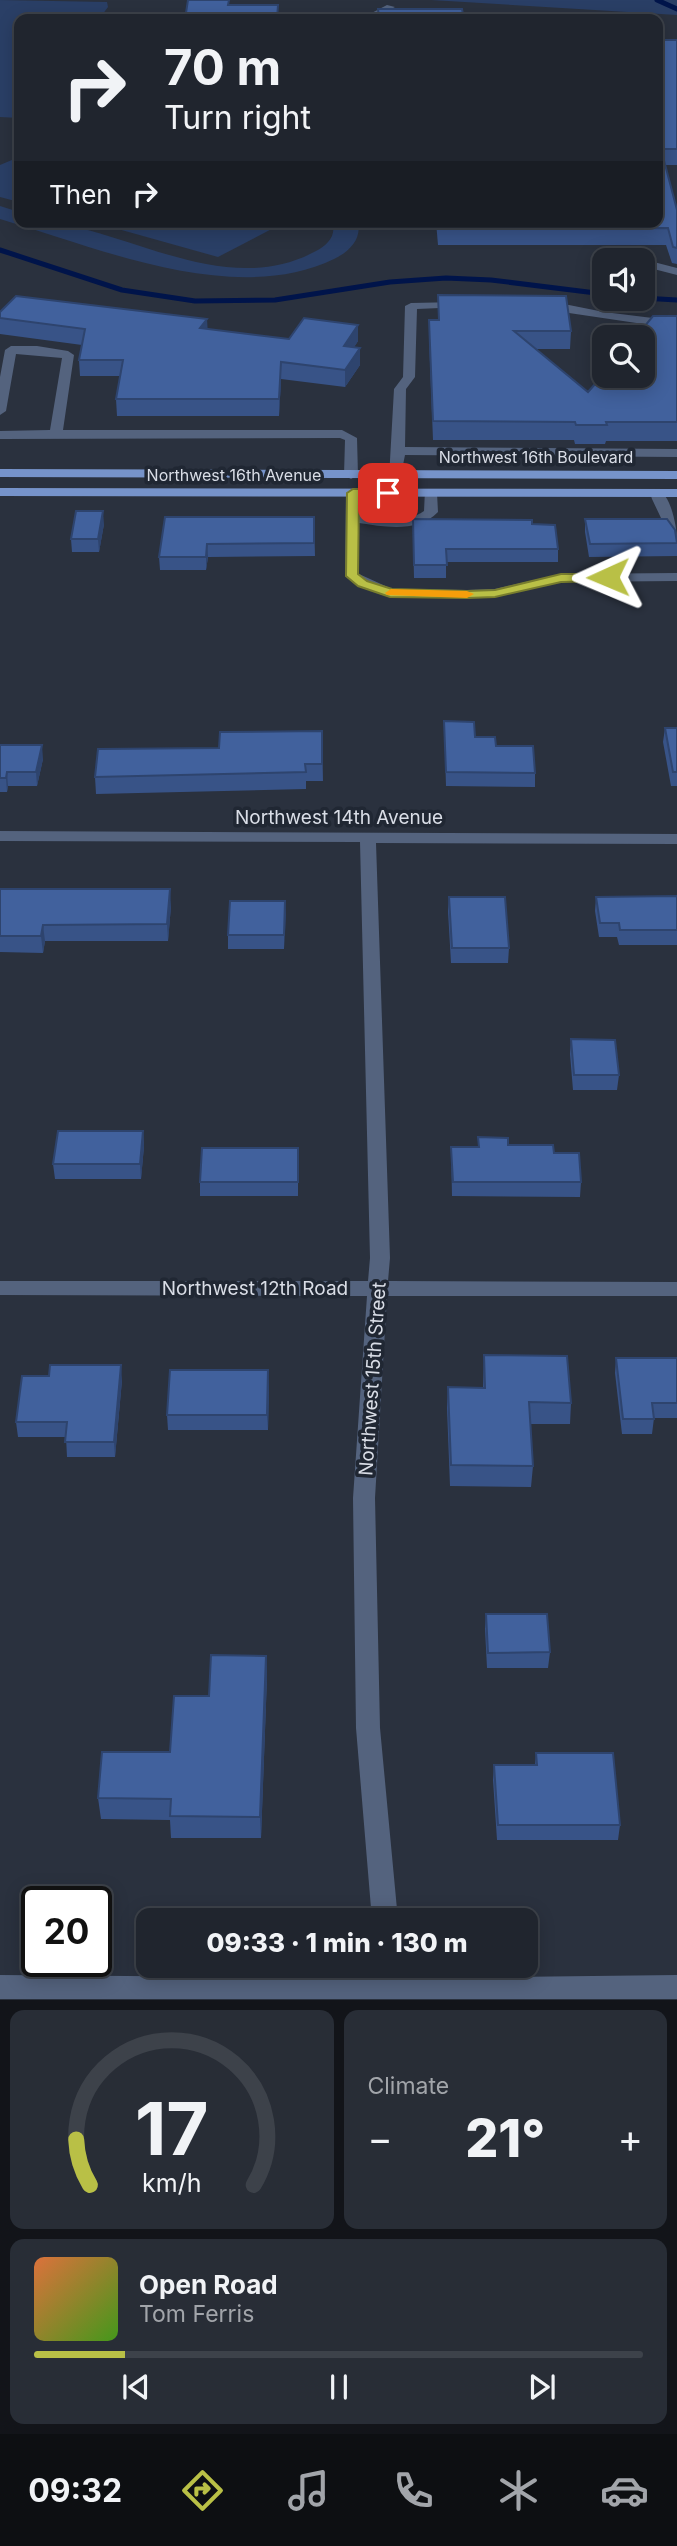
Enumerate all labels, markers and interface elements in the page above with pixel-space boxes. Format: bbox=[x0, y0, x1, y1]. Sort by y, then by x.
text: 70 m bbox=[164, 38, 281, 97]
icon: right bbox=[49, 42, 140, 133]
text: Turn right bbox=[164, 98, 311, 137]
icon: right bbox=[126, 175, 164, 213]
text: Then bbox=[49, 179, 112, 210]
map controls bbox=[592, 248, 655, 388]
button: sound bbox=[592, 248, 655, 311]
button: search bbox=[592, 325, 655, 388]
street label: Northwest 16th Boulevard bbox=[439, 447, 633, 467]
pin bbox=[358, 463, 418, 523]
street label: Northwest 16th Avenue bbox=[147, 465, 321, 485]
icon: arrive bbox=[369, 474, 407, 512]
position arrow bbox=[571, 540, 645, 614]
street label: Northwest 14th Avenue bbox=[235, 806, 443, 829]
street label: Northwest 12th Road bbox=[162, 1277, 348, 1300]
street label: Northwest 15th Street bbox=[354, 1281, 391, 1477]
speed limit sign: 20 bbox=[21, 1886, 112, 1977]
text: 09:33 · 1 min · 130 m bbox=[206, 1927, 468, 1958]
text: Climate bbox=[368, 2072, 449, 2100]
text: 17 bbox=[135, 2085, 209, 2174]
text: 21° bbox=[465, 2107, 545, 2170]
text: − bbox=[368, 2115, 393, 2161]
text: + bbox=[618, 2115, 643, 2161]
text: km/h bbox=[142, 2168, 201, 2198]
text: Open Road bbox=[139, 2269, 278, 2300]
text: Tom Ferris bbox=[139, 2300, 254, 2328]
icon: previous bbox=[117, 2368, 155, 2406]
icon: pause bbox=[320, 2368, 358, 2406]
icon: next bbox=[523, 2368, 561, 2406]
icon: directions bbox=[178, 2466, 227, 2515]
icon: music bbox=[284, 2466, 333, 2515]
icon: phone bbox=[389, 2466, 438, 2515]
icon: climate bbox=[494, 2466, 543, 2515]
icon: car bbox=[600, 2466, 649, 2515]
text: 09:32 bbox=[28, 2471, 122, 2510]

